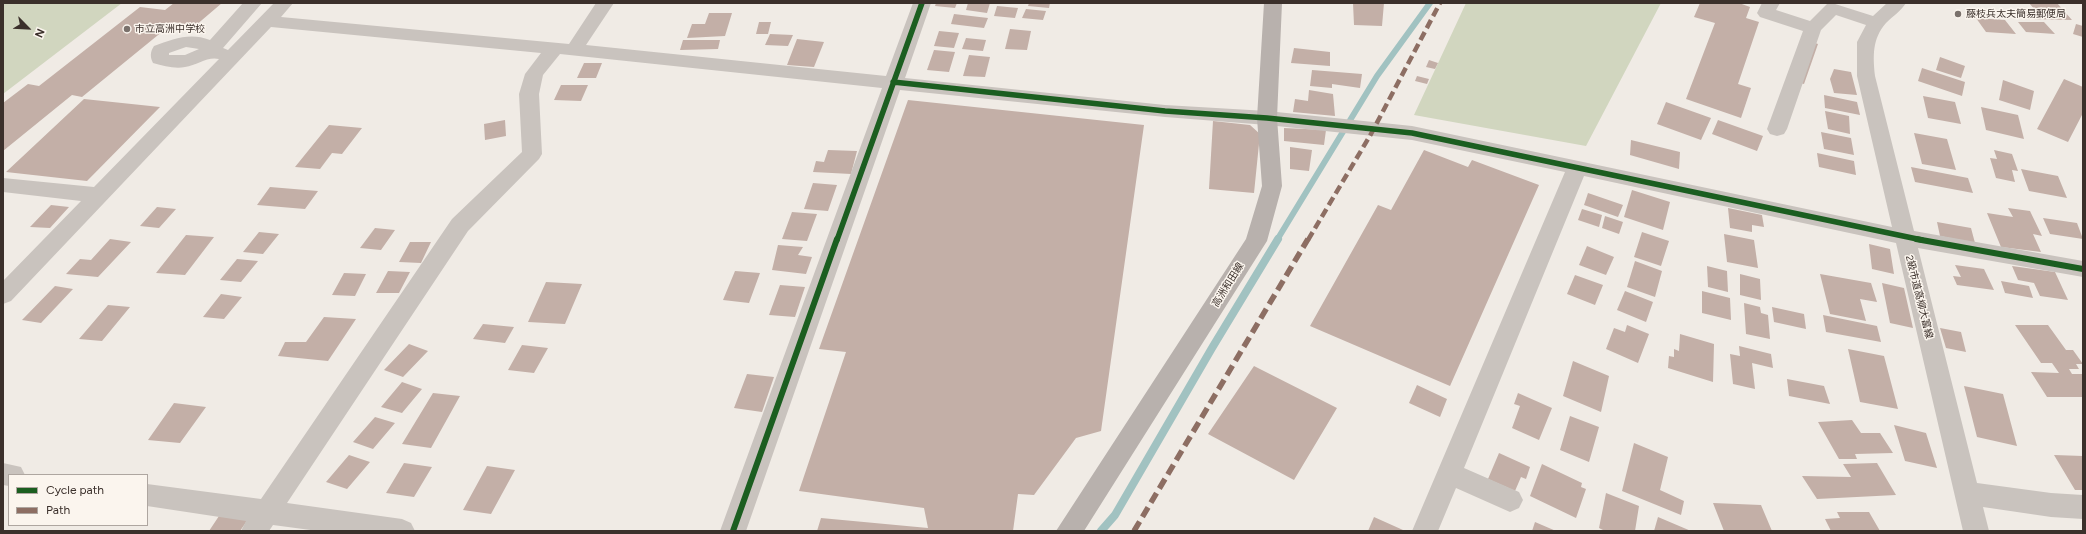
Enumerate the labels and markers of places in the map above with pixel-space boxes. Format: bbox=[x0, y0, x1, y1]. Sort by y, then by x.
place label: 藤枝兵太夫簡易郵便局 bbox=[1966, 8, 2066, 20]
marker: 藤枝兵太夫簡易郵便局 bbox=[1953, 9, 1963, 19]
place label: 市立高洲中学校 bbox=[135, 23, 205, 35]
marker: 市立高洲中学校 bbox=[122, 24, 132, 34]

